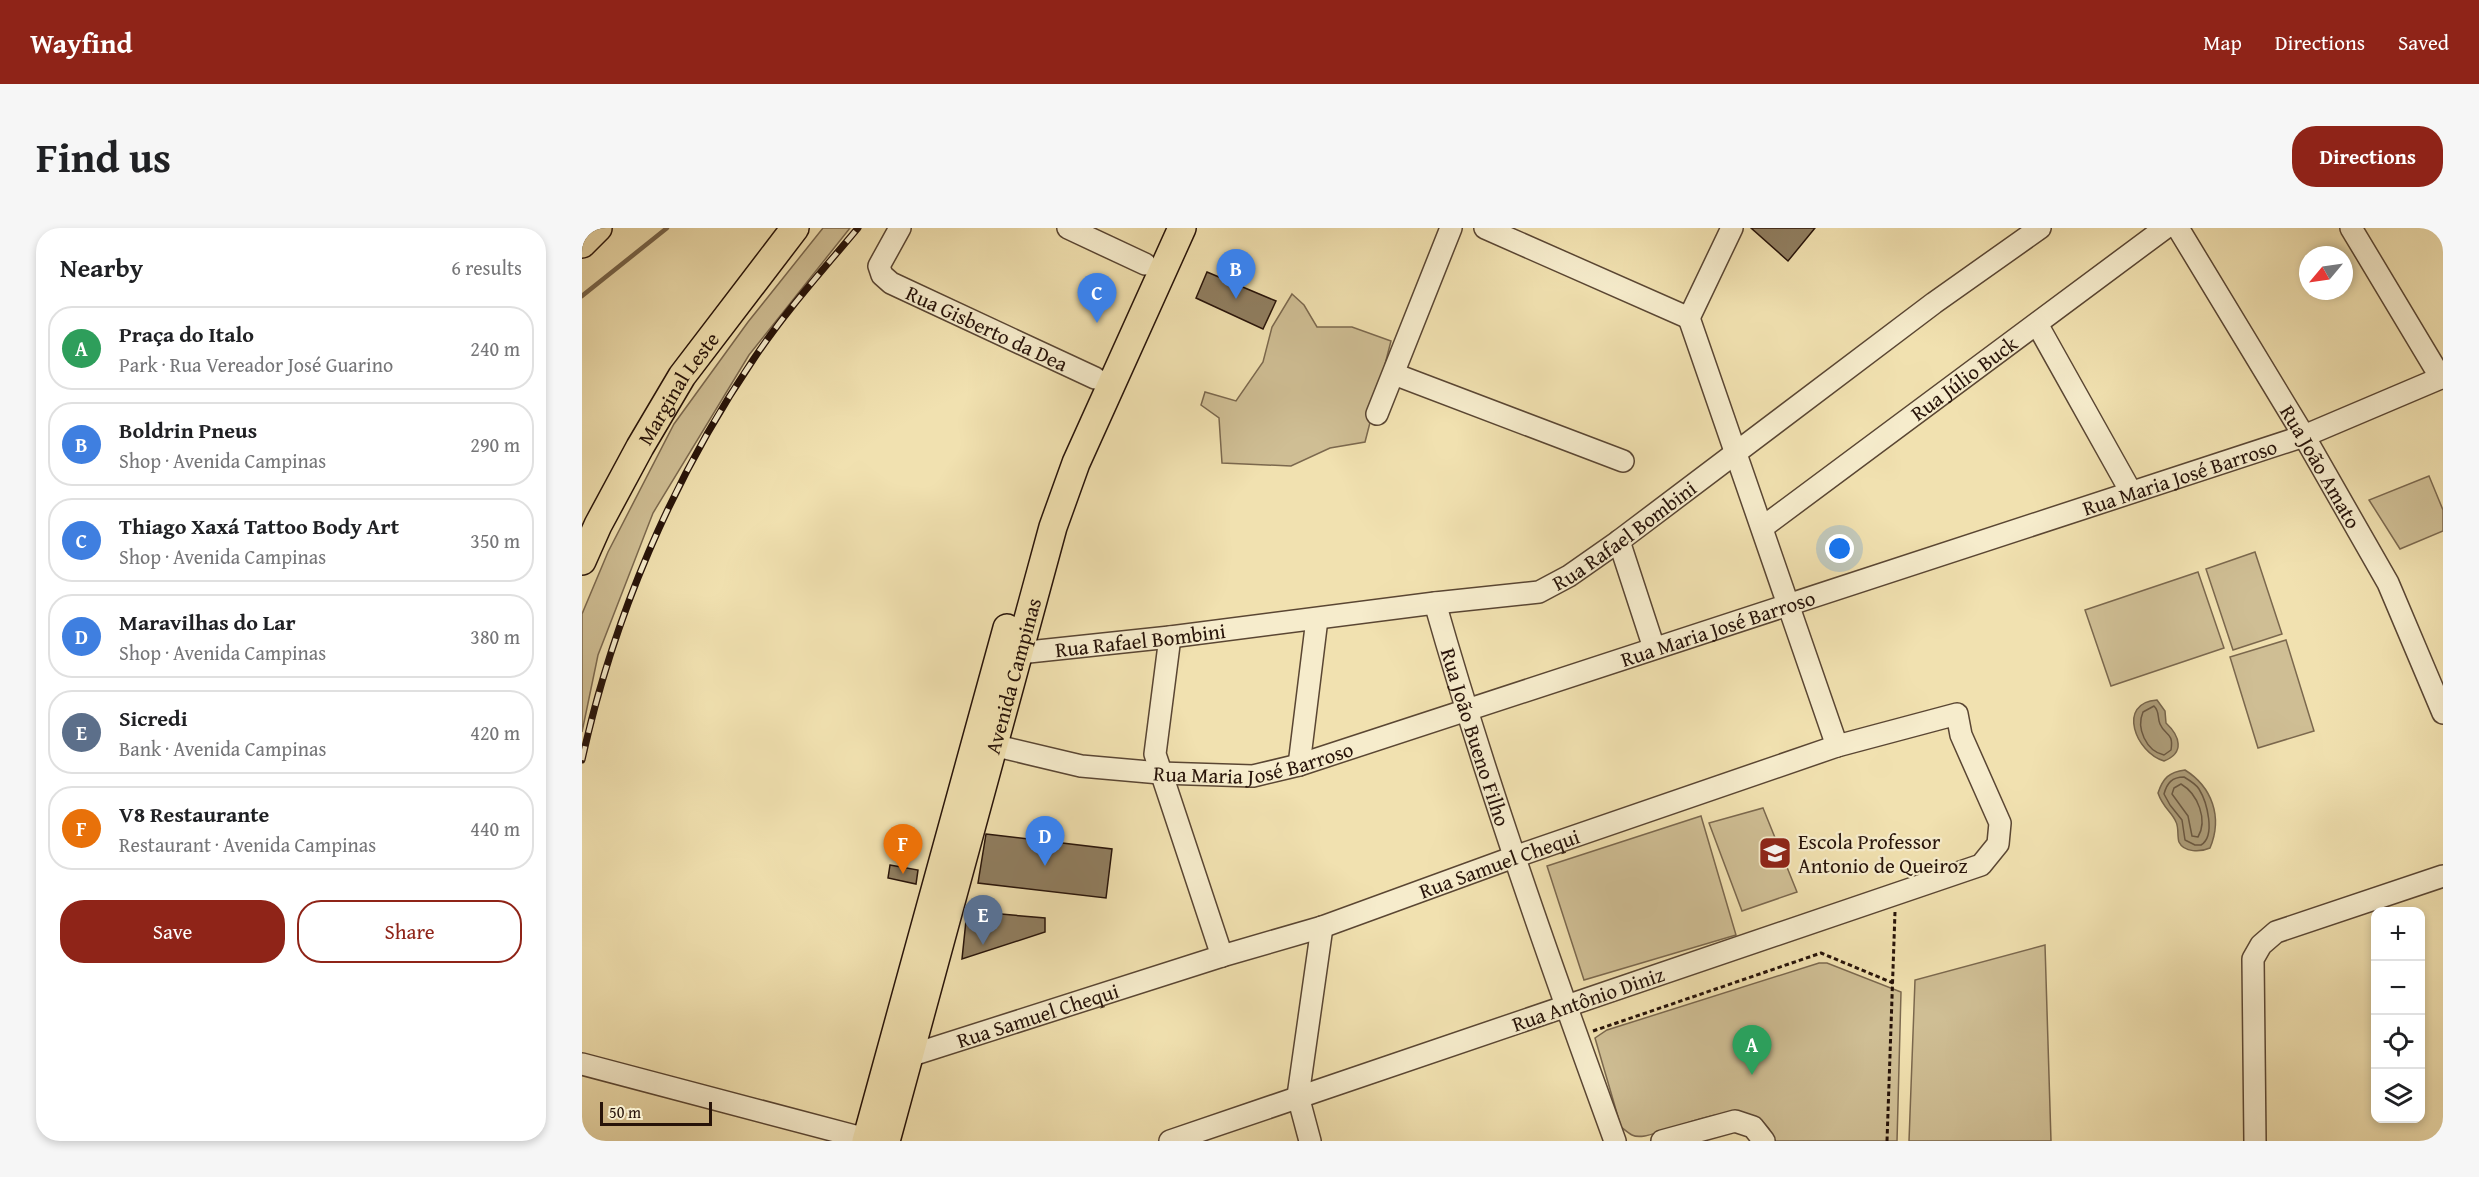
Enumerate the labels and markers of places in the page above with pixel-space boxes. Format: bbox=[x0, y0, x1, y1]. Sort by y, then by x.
pin: B bbox=[1216, 250, 1256, 299]
pin: C bbox=[1078, 274, 1116, 323]
pin: D bbox=[1026, 816, 1064, 866]
pin: F bbox=[884, 824, 922, 874]
place label: Escola Professor Antonio de Queiroz bbox=[1798, 826, 1967, 881]
school or university icon: Escola Professor Antonio de Queiroz bbox=[1757, 835, 1793, 871]
pin: E bbox=[964, 896, 1002, 945]
pin: A bbox=[1732, 1026, 1772, 1075]

